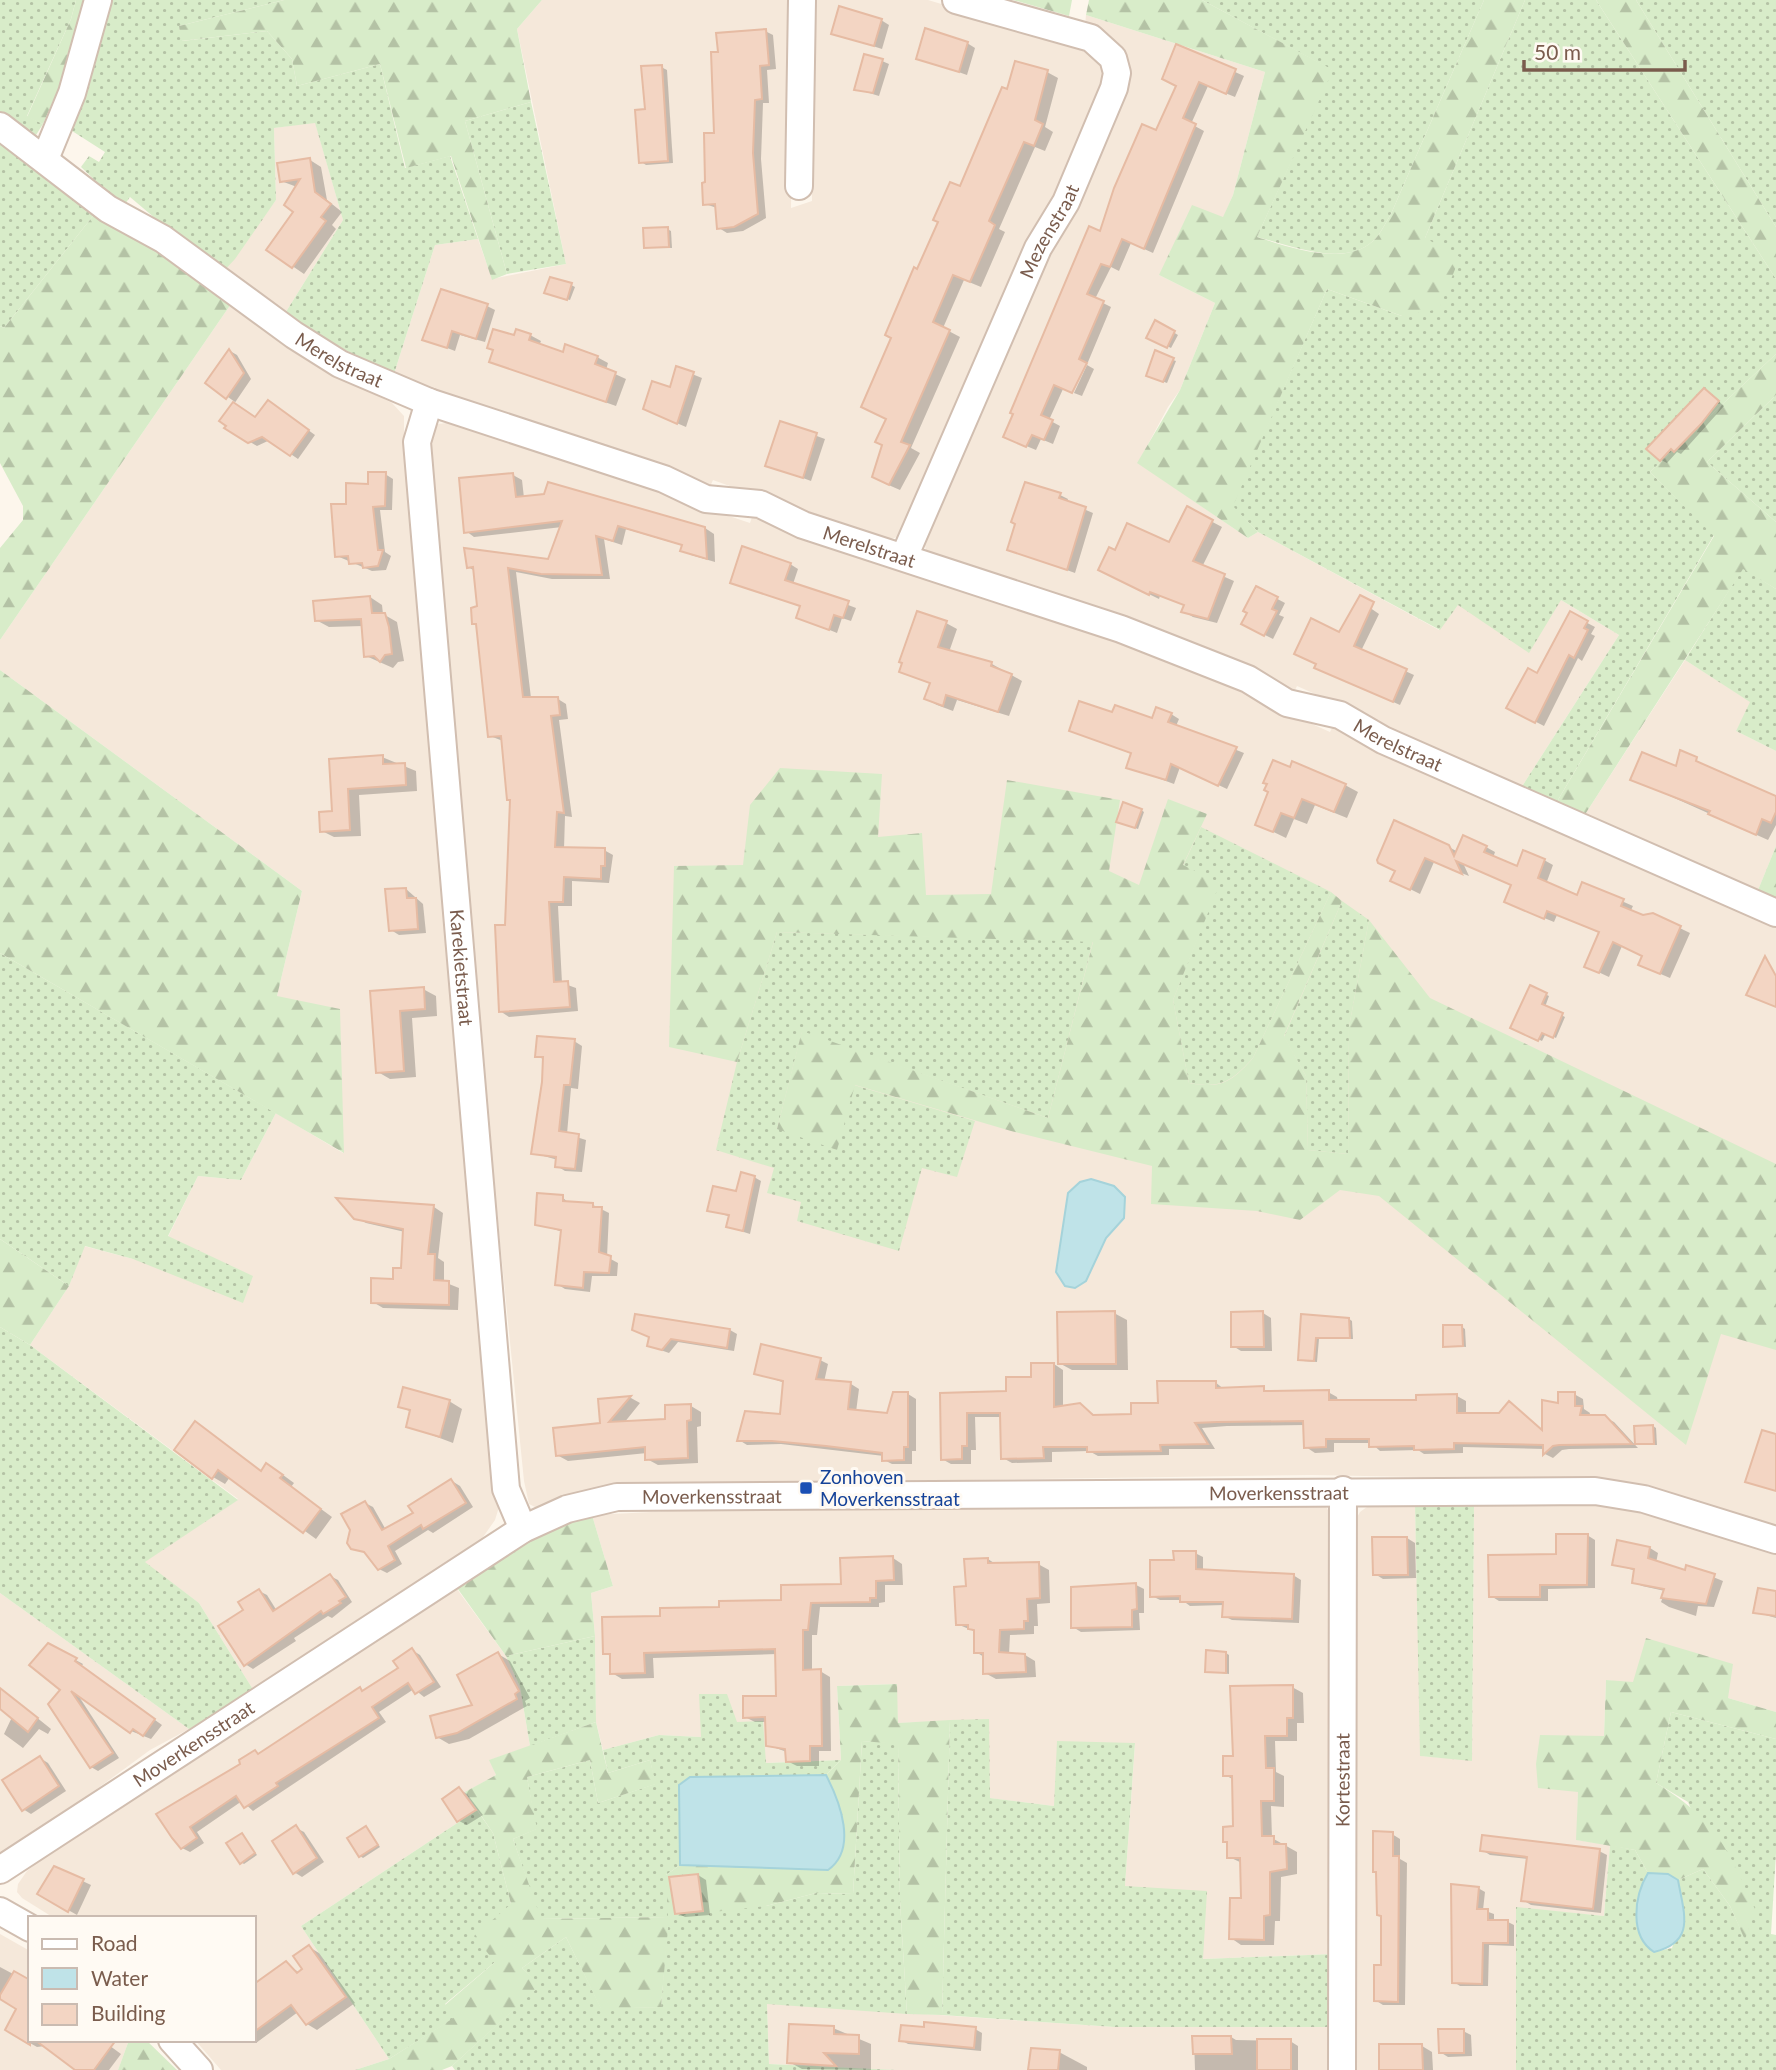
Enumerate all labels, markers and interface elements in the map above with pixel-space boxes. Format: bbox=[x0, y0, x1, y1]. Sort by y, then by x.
scale bar bbox=[1524, 28, 1685, 72]
text: 50 m bbox=[1534, 39, 1581, 64]
street label: Mezenstraat bbox=[1014, 180, 1083, 282]
street label: Merelstraat bbox=[291, 327, 387, 392]
street label: Merelstraat bbox=[820, 520, 919, 572]
street label: Merelstraat bbox=[1350, 713, 1446, 776]
street label: Karekietstraat bbox=[446, 908, 479, 1027]
place label: Zonhoven Moverkensstraat bbox=[820, 1465, 960, 1510]
marker: Zonhoven Moverkensstraat bbox=[798, 1480, 814, 1496]
street label: Moverkensstraat bbox=[1209, 1481, 1349, 1504]
street label: Moverkensstraat bbox=[642, 1484, 782, 1508]
street label: Moverkensstraat bbox=[128, 1695, 258, 1791]
street label: Kortestraat bbox=[1330, 1733, 1354, 1827]
legend bbox=[28, 1916, 256, 2042]
text: Road bbox=[91, 1930, 138, 1955]
text: Water bbox=[91, 1965, 148, 1990]
text: Building bbox=[91, 2000, 166, 2025]

